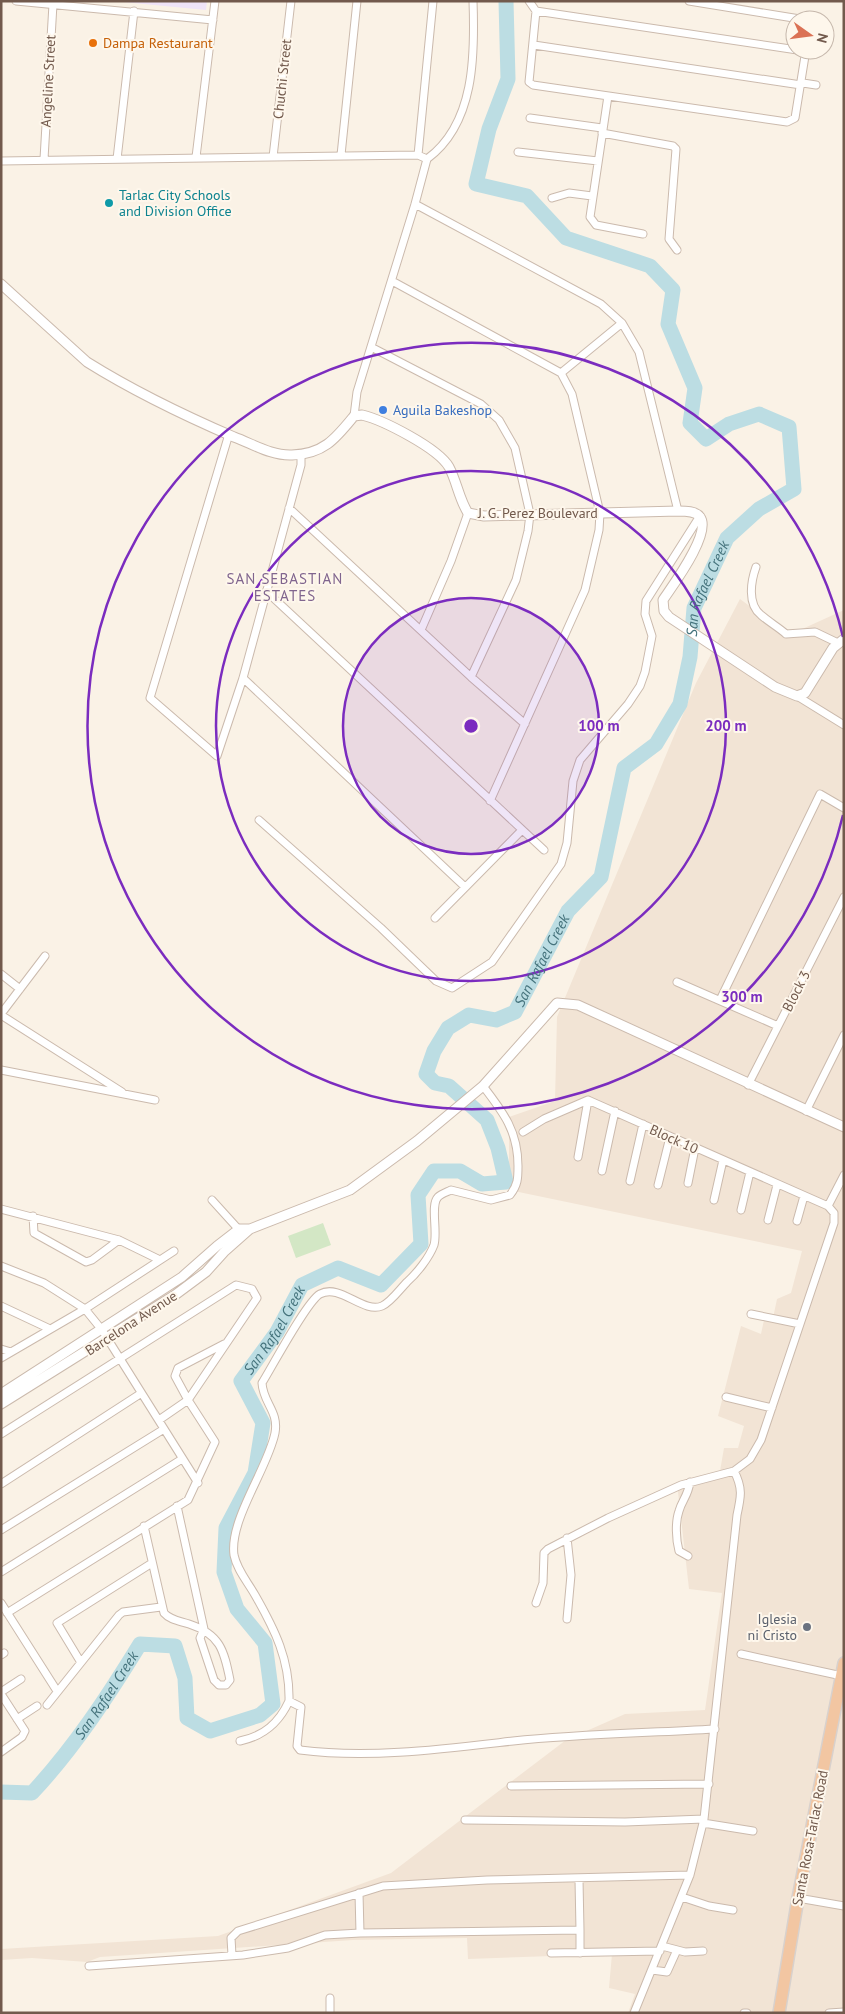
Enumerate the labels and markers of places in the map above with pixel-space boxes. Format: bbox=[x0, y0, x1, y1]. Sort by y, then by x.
place label: Dampa Restaurant bbox=[103, 34, 213, 52]
marker: Dampa Restaurant bbox=[87, 37, 99, 49]
place label: Tarlac City Schools and Division Office bbox=[119, 186, 232, 220]
marker: Tarlac City Schools and Division Office bbox=[103, 197, 115, 209]
place label: Aguila Bakeshop bbox=[393, 401, 492, 419]
marker: Aguila Bakeshop bbox=[377, 404, 389, 416]
centre of rings bbox=[462, 717, 480, 735]
place label: Iglesia ni Cristo bbox=[748, 1610, 797, 1644]
marker: Iglesia ni Cristo bbox=[801, 1621, 813, 1633]

